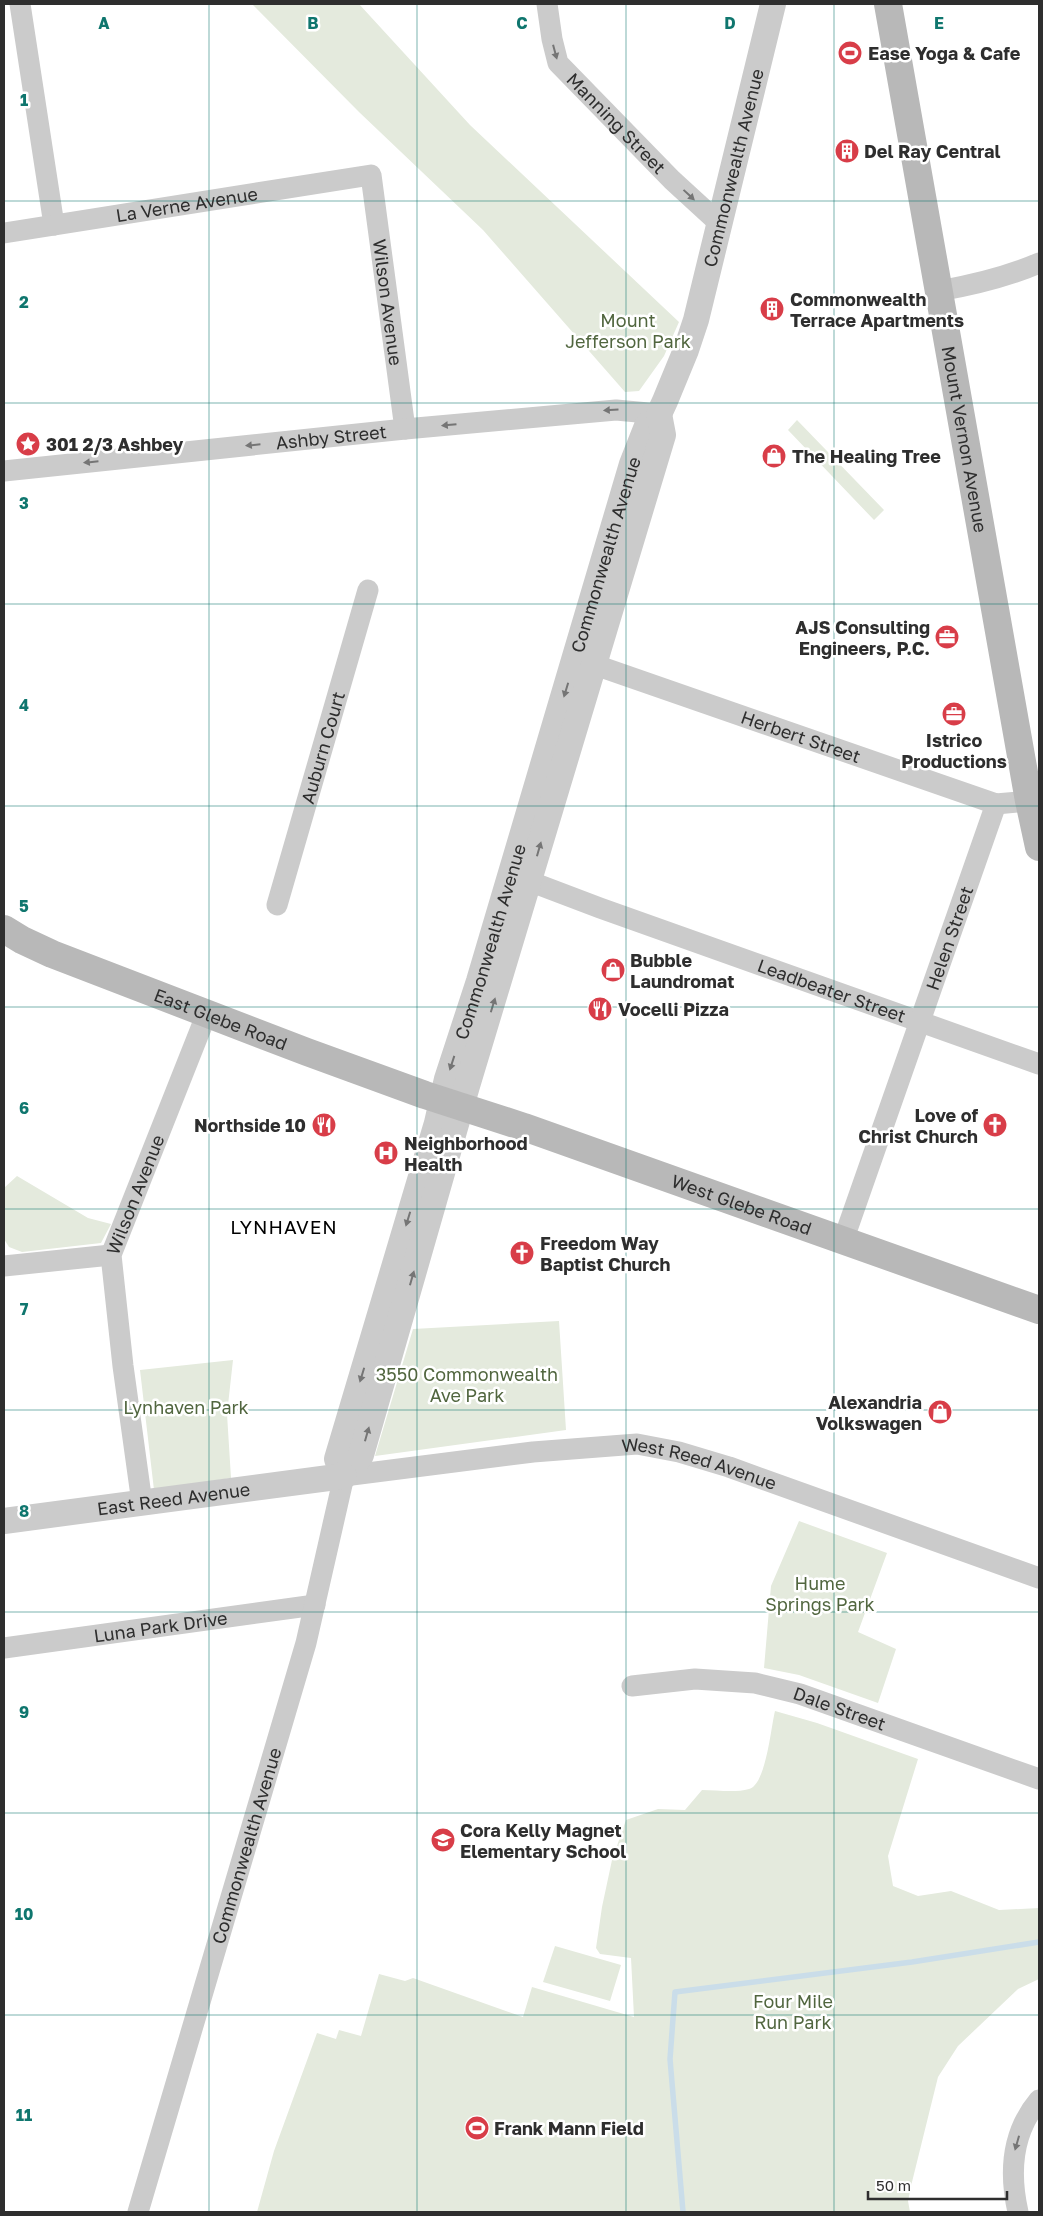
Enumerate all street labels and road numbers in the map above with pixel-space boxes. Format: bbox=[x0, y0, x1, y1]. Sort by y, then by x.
street label: Commonwealth Avenue bbox=[698, 66, 768, 269]
street label: Manning Street bbox=[562, 68, 671, 178]
street label: La Verne Avenue bbox=[114, 182, 259, 226]
street label: Wilson Avenue bbox=[369, 238, 407, 367]
street label: Mount Vernon Avenue bbox=[938, 344, 992, 534]
street label: Ashby Street bbox=[275, 420, 388, 453]
street label: Commonwealth Avenue bbox=[566, 453, 645, 655]
street label: Auburn Court bbox=[296, 689, 349, 806]
street label: Herbert Street bbox=[738, 705, 864, 767]
street label: Commonwealth Avenue bbox=[450, 841, 530, 1042]
street label: Helen Street bbox=[921, 883, 977, 993]
street label: Leadbeater Street bbox=[755, 954, 909, 1027]
street label: East Glebe Road bbox=[151, 983, 291, 1054]
street label: Wilson Avenue bbox=[101, 1131, 169, 1258]
street label: West Glebe Road bbox=[669, 1169, 815, 1239]
street label: West Reed Avenue bbox=[621, 1433, 780, 1494]
street label: East Reed Avenue bbox=[96, 1478, 251, 1520]
street label: Luna Park Drive bbox=[92, 1606, 229, 1646]
street label: Dale Street bbox=[790, 1682, 889, 1735]
street label: Commonwealth Avenue bbox=[207, 1745, 286, 1946]

